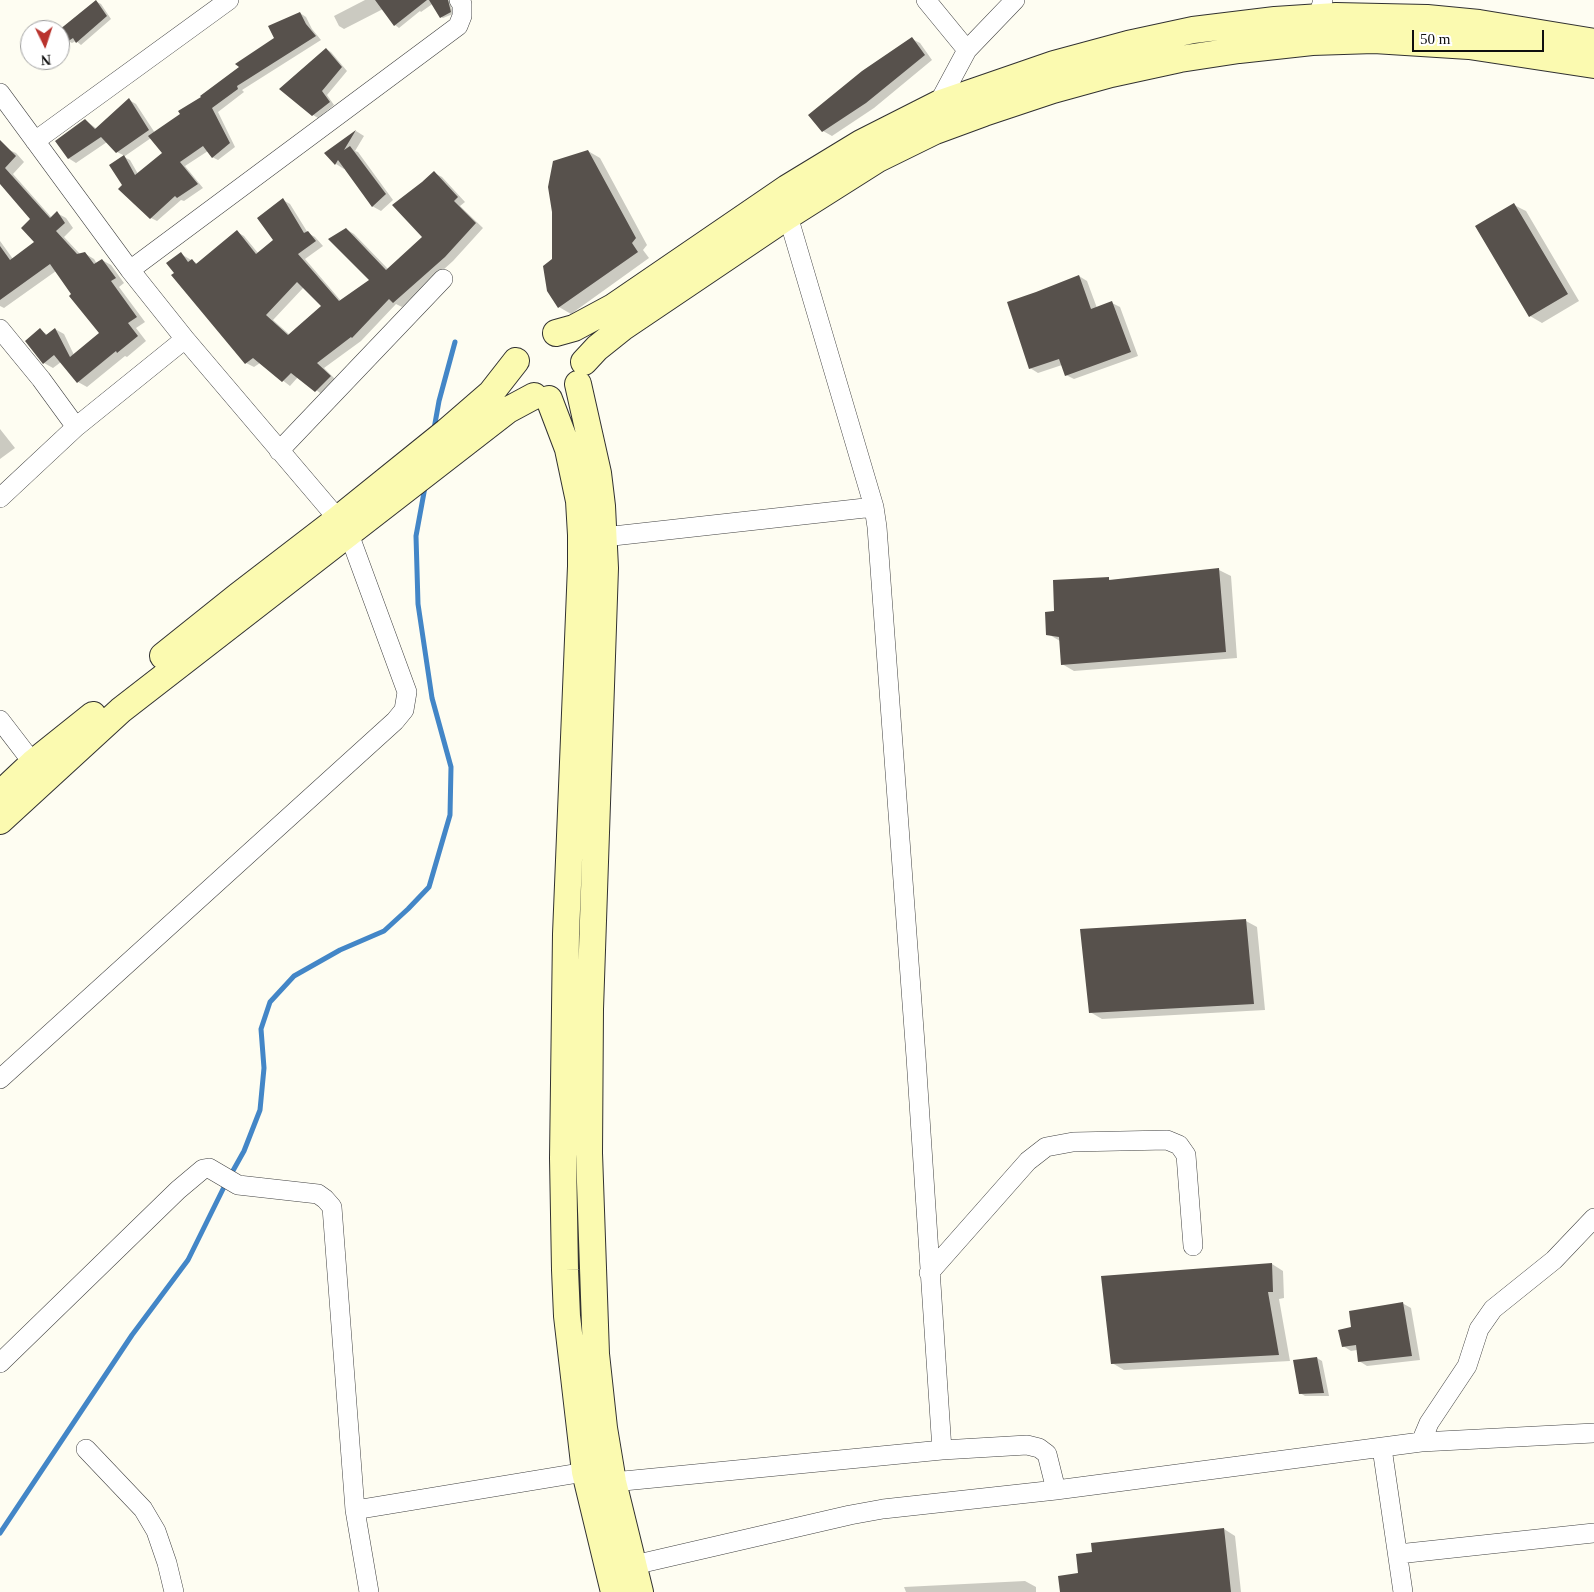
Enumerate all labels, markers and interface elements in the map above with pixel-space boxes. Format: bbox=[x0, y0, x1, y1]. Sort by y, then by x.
north arrow bbox=[20, 20, 70, 70]
scale bar bbox=[1414, 20, 1546, 52]
text: 50 m bbox=[1420, 31, 1450, 47]
text: N bbox=[40, 52, 52, 67]

